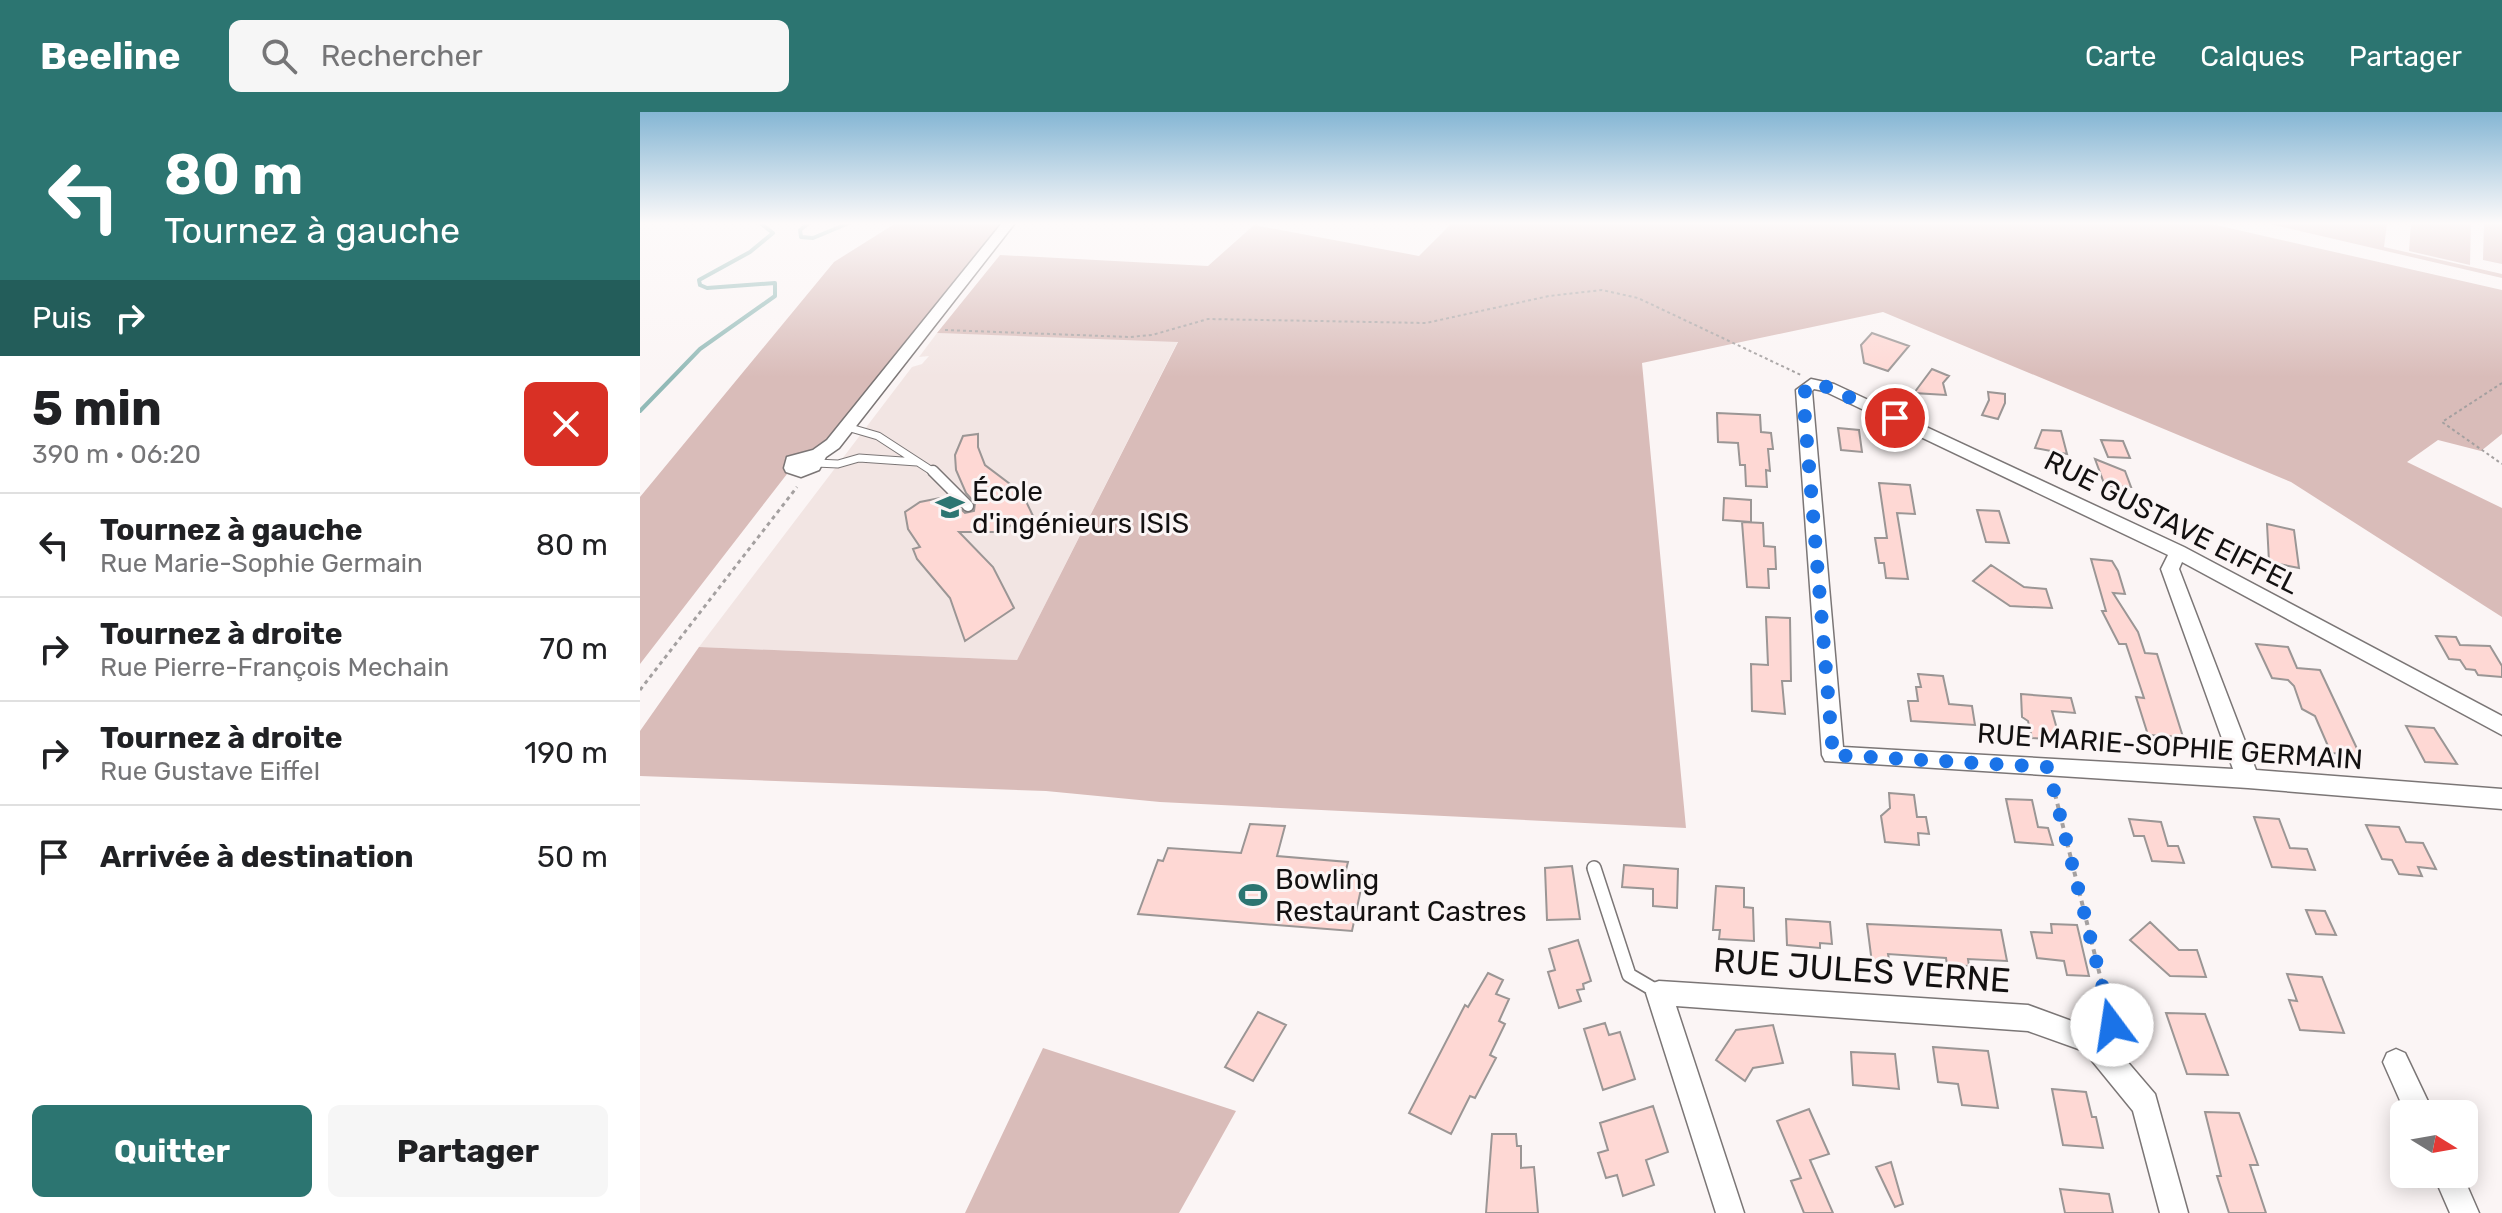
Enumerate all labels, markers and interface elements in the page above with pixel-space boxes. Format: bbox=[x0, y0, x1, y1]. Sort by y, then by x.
search box bbox=[229, 20, 789, 92]
text: Beeline bbox=[40, 33, 181, 79]
icon: search bbox=[257, 34, 301, 78]
text: Rechercher bbox=[321, 38, 483, 74]
text: Carte bbox=[2085, 40, 2156, 73]
text: Calques bbox=[2200, 40, 2305, 73]
text: Partager bbox=[2349, 40, 2462, 73]
text: 80 m bbox=[164, 142, 303, 208]
icon: left bbox=[32, 144, 136, 248]
text: Tournez à gauche bbox=[164, 209, 460, 252]
icon: right bbox=[108, 296, 152, 340]
text: Puis bbox=[32, 300, 92, 336]
text: 5 min bbox=[32, 380, 162, 437]
button: close bbox=[524, 382, 608, 466]
pin bbox=[1861, 384, 1929, 452]
icon: arrive bbox=[1873, 396, 1917, 440]
text: 390 m · 06:20 bbox=[32, 439, 201, 470]
street label: RUE GUSTAVE EIFFEL bbox=[2039, 444, 2305, 601]
place label: École d'ingénieurs ISIS bbox=[972, 475, 1189, 540]
school or university icon: École d'ingénieurs ISIS bbox=[935, 492, 965, 522]
text: Tournez à gauche bbox=[100, 512, 363, 548]
icon: left bbox=[32, 523, 76, 567]
text: 80 m bbox=[536, 527, 608, 563]
text: Rue Marie-Sophie Germain bbox=[100, 548, 423, 579]
text: Tournez à droite bbox=[100, 616, 343, 652]
icon: right bbox=[32, 627, 76, 671]
text: 70 m bbox=[540, 631, 608, 667]
text: Rue Pierre-François Mechain bbox=[100, 652, 449, 683]
street label: RUE MARIE-SOPHIE GERMAIN bbox=[1976, 717, 2364, 776]
text: Tournez à droite bbox=[100, 720, 343, 756]
icon: right bbox=[32, 731, 76, 775]
text: 190 m bbox=[524, 735, 608, 771]
text: Rue Gustave Eiffel bbox=[100, 756, 320, 787]
icon: arrive bbox=[32, 835, 76, 879]
text: Arrivée à destination bbox=[100, 839, 414, 875]
text: 50 m bbox=[537, 839, 608, 875]
place label: Bowling Restaurant Castres bbox=[1275, 863, 1526, 928]
sports icon: Bowling Restaurant Castres bbox=[1238, 880, 1268, 910]
street label: RUE JULES VERNE bbox=[1712, 940, 2012, 1001]
position arrow bbox=[2070, 983, 2154, 1067]
north arrow bbox=[2390, 1100, 2478, 1188]
map controls bbox=[2390, 1100, 2478, 1188]
button: Quitter bbox=[32, 1105, 312, 1197]
button: Partager bbox=[328, 1105, 608, 1197]

